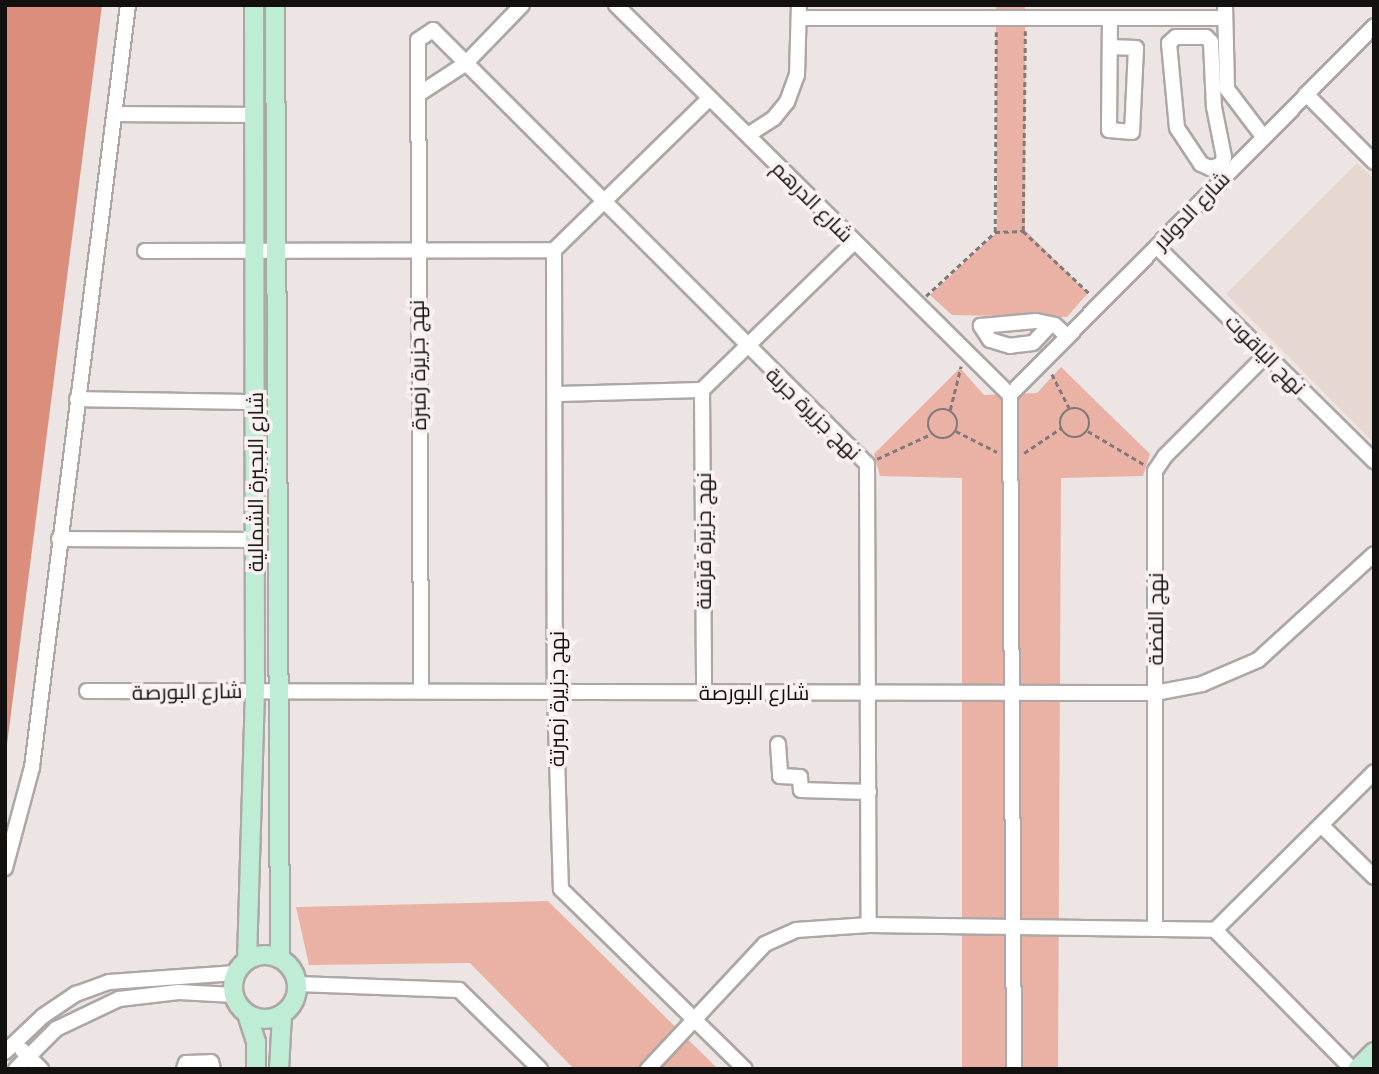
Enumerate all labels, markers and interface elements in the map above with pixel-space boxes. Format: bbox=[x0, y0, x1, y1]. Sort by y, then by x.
street label: شارع الدرهم bbox=[767, 155, 859, 247]
street label: شارع الدولار bbox=[1148, 166, 1234, 254]
street label: نهج جزيرة زمبرة bbox=[403, 299, 431, 431]
street label: نهج الياقوت bbox=[1221, 309, 1311, 399]
street label: نهج جزيرة جربة bbox=[761, 361, 867, 465]
street label: شارع البحيرة الشمالية bbox=[242, 392, 268, 572]
street label: نهج جزيرة قرقنة bbox=[690, 472, 716, 610]
street label: نهج الفضة bbox=[1142, 573, 1168, 665]
street label: نهج جزيرة زمبرتة bbox=[543, 631, 569, 767]
street label: شارع البورصة bbox=[132, 677, 242, 705]
street label: شارع البورصة bbox=[699, 679, 809, 705]

